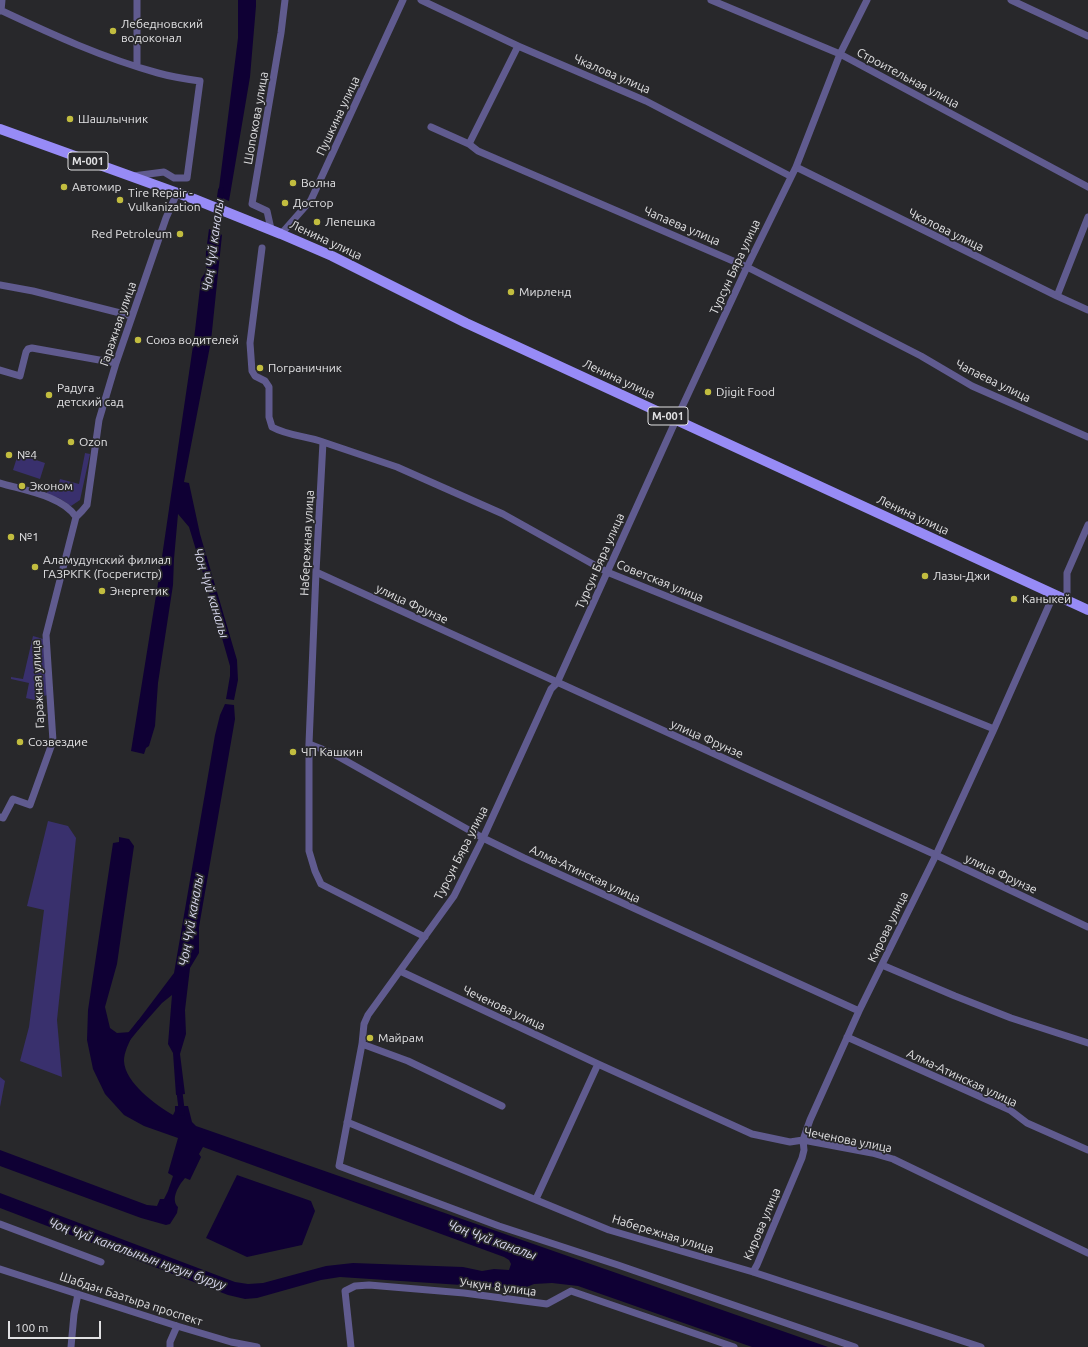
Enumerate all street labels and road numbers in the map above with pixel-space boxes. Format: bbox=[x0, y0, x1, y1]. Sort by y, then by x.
street label: Строительная улица bbox=[854, 45, 962, 111]
street label: Чкалова улица bbox=[571, 51, 653, 97]
street label: Шопокова улица bbox=[241, 70, 271, 166]
street label: Пушкина улица bbox=[313, 74, 363, 158]
road number: М-001 bbox=[68, 152, 108, 170]
street label: Чапаева улица bbox=[642, 203, 722, 249]
street label: Чкалова улица bbox=[906, 206, 986, 254]
street label: Ленина улица bbox=[288, 217, 364, 263]
street label: Турсун Бяра улица bbox=[707, 217, 763, 317]
street label: Гаражная улица bbox=[97, 280, 139, 368]
street label: Ленина улица bbox=[581, 356, 657, 402]
street label: Чапаева улица bbox=[953, 357, 1033, 405]
road number: М-001 bbox=[648, 407, 688, 425]
street label: Набережная улица bbox=[297, 490, 317, 596]
street label: Ленина улица bbox=[875, 492, 951, 538]
street label: Турсун Бяра улица bbox=[572, 511, 628, 611]
street label: Советская улица bbox=[614, 557, 706, 605]
street label: улица Фрунзе bbox=[374, 581, 450, 627]
street label: Гаражная улица bbox=[28, 639, 48, 729]
street label: улица Фрунзе bbox=[668, 717, 746, 761]
street label: Турсун Бяра улица bbox=[431, 804, 491, 902]
street label: Алма-Атинская улица bbox=[527, 842, 643, 906]
street label: улица Фрунзе bbox=[963, 851, 1039, 897]
street label: Кирова улица bbox=[865, 889, 911, 965]
street label: Чеченова улица bbox=[460, 983, 548, 1033]
street label: Алма-Атинская улица bbox=[904, 1046, 1020, 1110]
street label: Чеченова улица bbox=[803, 1124, 893, 1156]
street label: Кирова улица bbox=[740, 1186, 784, 1262]
street label: Набережная улица bbox=[610, 1212, 716, 1256]
street label: Шабдан Баатыра проспект bbox=[58, 1269, 204, 1329]
street label: Учкун 8 улица bbox=[459, 1275, 537, 1299]

